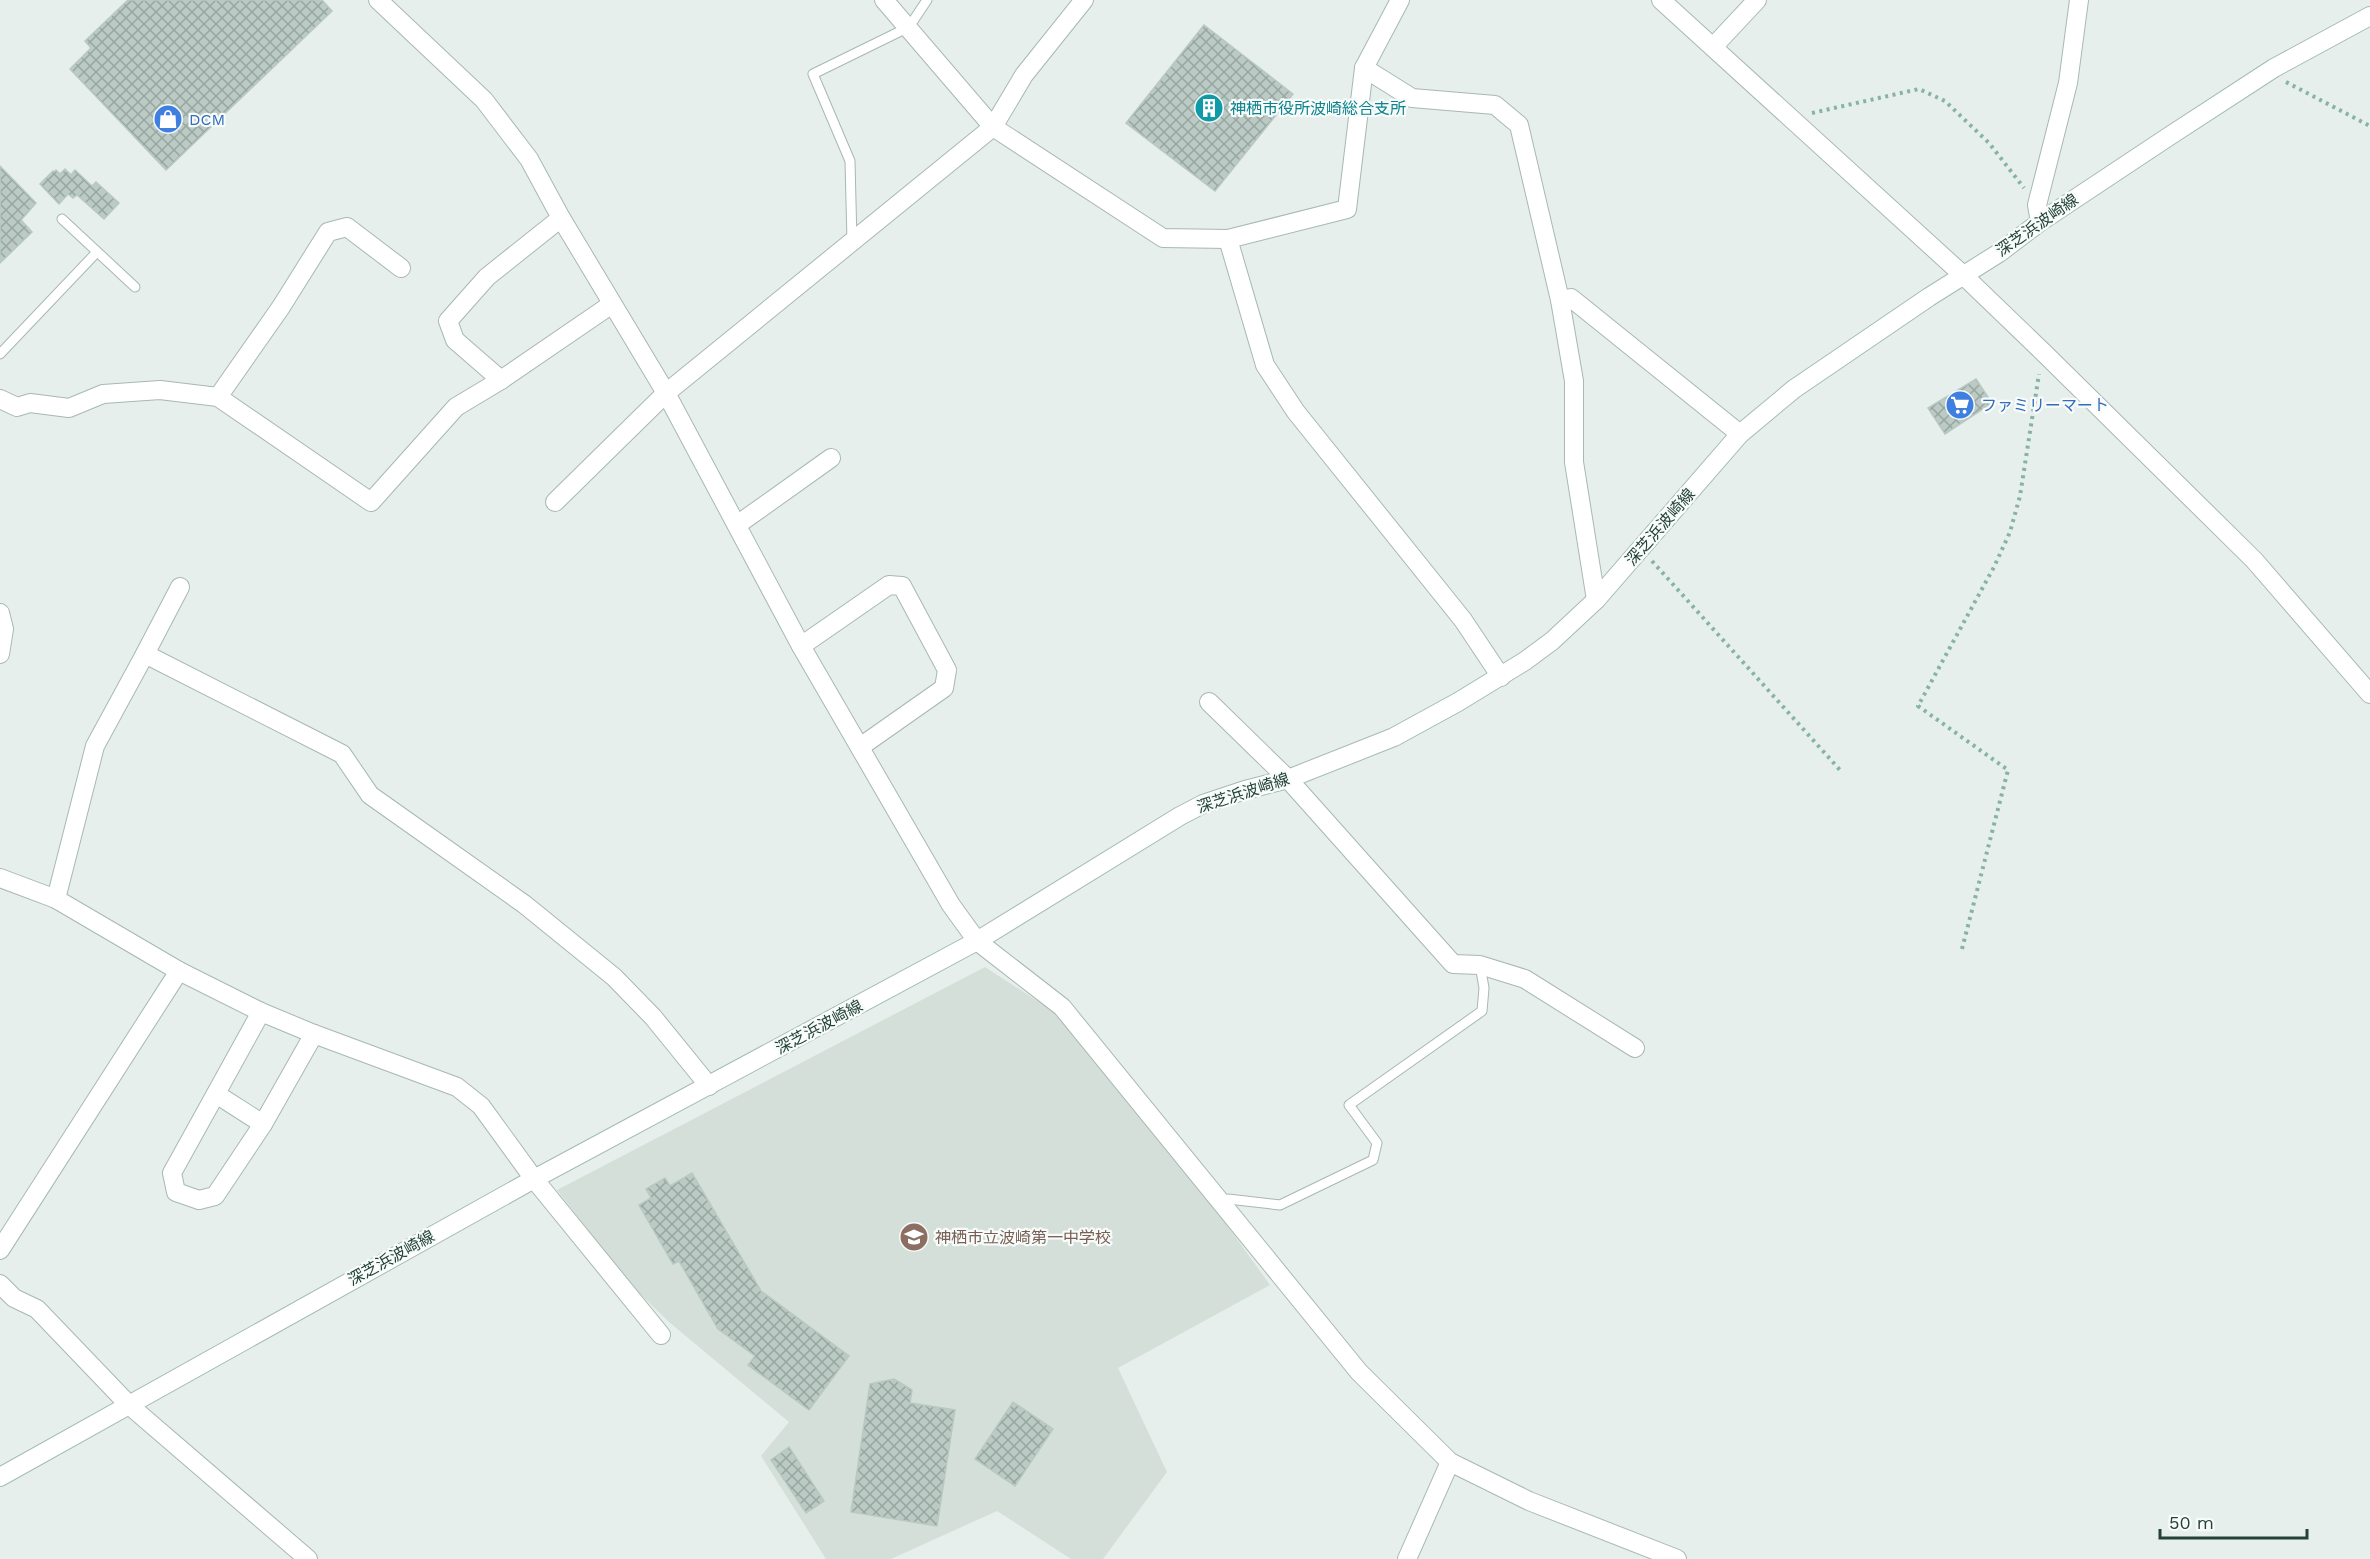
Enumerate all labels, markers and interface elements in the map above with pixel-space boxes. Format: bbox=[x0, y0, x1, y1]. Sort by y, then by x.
building icon: 神栖市役所波崎総合支所 bbox=[1193, 92, 1225, 124]
place label: 神栖市役所波崎総合支所 bbox=[1230, 99, 1406, 118]
shop icon: DCM bbox=[152, 103, 184, 135]
place label: DCM bbox=[189, 110, 225, 129]
street label: 深芝浜波崎線 bbox=[1992, 190, 2082, 260]
supermarket icon: ファミリーマート bbox=[1944, 389, 1976, 421]
place label: ファミリーマート bbox=[1981, 396, 2109, 415]
street label: 深芝浜波崎線 bbox=[1621, 485, 1699, 569]
street label: 深芝浜波崎線 bbox=[1194, 769, 1292, 817]
street label: 深芝浜波崎線 bbox=[772, 996, 866, 1058]
school or university icon: 神栖市立波崎第一中学校 bbox=[898, 1221, 930, 1253]
street label: 深芝浜波崎線 bbox=[344, 1226, 438, 1290]
place label: 神栖市立波崎第一中学校 bbox=[935, 1228, 1111, 1247]
scale bar bbox=[2160, 1502, 2307, 1540]
text: 50 m bbox=[2169, 1512, 2214, 1533]

